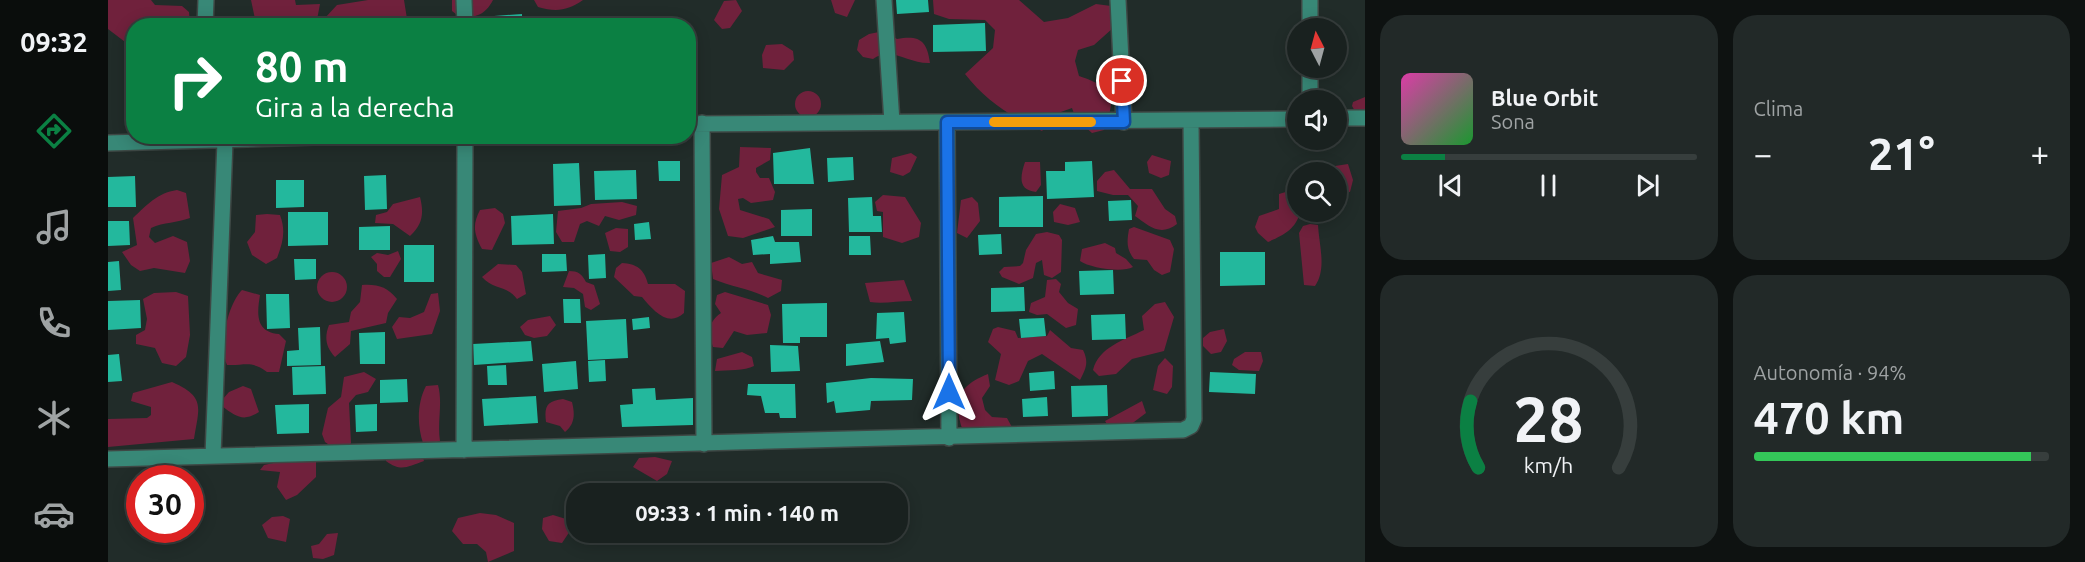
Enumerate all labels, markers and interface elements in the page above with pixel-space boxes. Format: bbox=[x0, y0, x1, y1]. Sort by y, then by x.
north arrow bbox=[1287, 18, 1347, 78]
map controls bbox=[1287, 18, 1347, 222]
text: 09:32 bbox=[20, 27, 88, 57]
icon: right bbox=[156, 42, 234, 120]
text: 80 m bbox=[255, 43, 349, 90]
pin bbox=[1096, 55, 1147, 106]
icon: arrive bbox=[1105, 64, 1138, 97]
text: Blue Orbit bbox=[1491, 85, 1598, 110]
button: sound bbox=[1287, 90, 1347, 150]
text: Gira a la derecha bbox=[255, 92, 455, 122]
text: Clima bbox=[1754, 97, 1803, 120]
icon: directions bbox=[33, 110, 75, 152]
text: Sona bbox=[1491, 110, 1535, 133]
text: 21° bbox=[1868, 128, 1935, 179]
text: − bbox=[1754, 135, 1772, 172]
text: + bbox=[2030, 135, 2049, 172]
button: search bbox=[1287, 162, 1347, 222]
icon: previous bbox=[1434, 169, 1467, 202]
icon: pause bbox=[1532, 169, 1565, 202]
icon: next bbox=[1631, 169, 1664, 202]
icon: music bbox=[33, 206, 75, 248]
icon: phone bbox=[33, 302, 75, 344]
position arrow bbox=[917, 360, 981, 424]
text: Autonomía · 94% bbox=[1754, 361, 1906, 384]
text: 28 bbox=[1514, 384, 1584, 454]
text: 470 km bbox=[1754, 392, 1904, 443]
icon: climate bbox=[33, 397, 75, 439]
text: km/h bbox=[1524, 453, 1573, 477]
speed limit sign: 30 bbox=[126, 465, 204, 543]
icon: car bbox=[33, 493, 75, 535]
text: 09:33 · 1 min · 140 m bbox=[635, 500, 839, 525]

